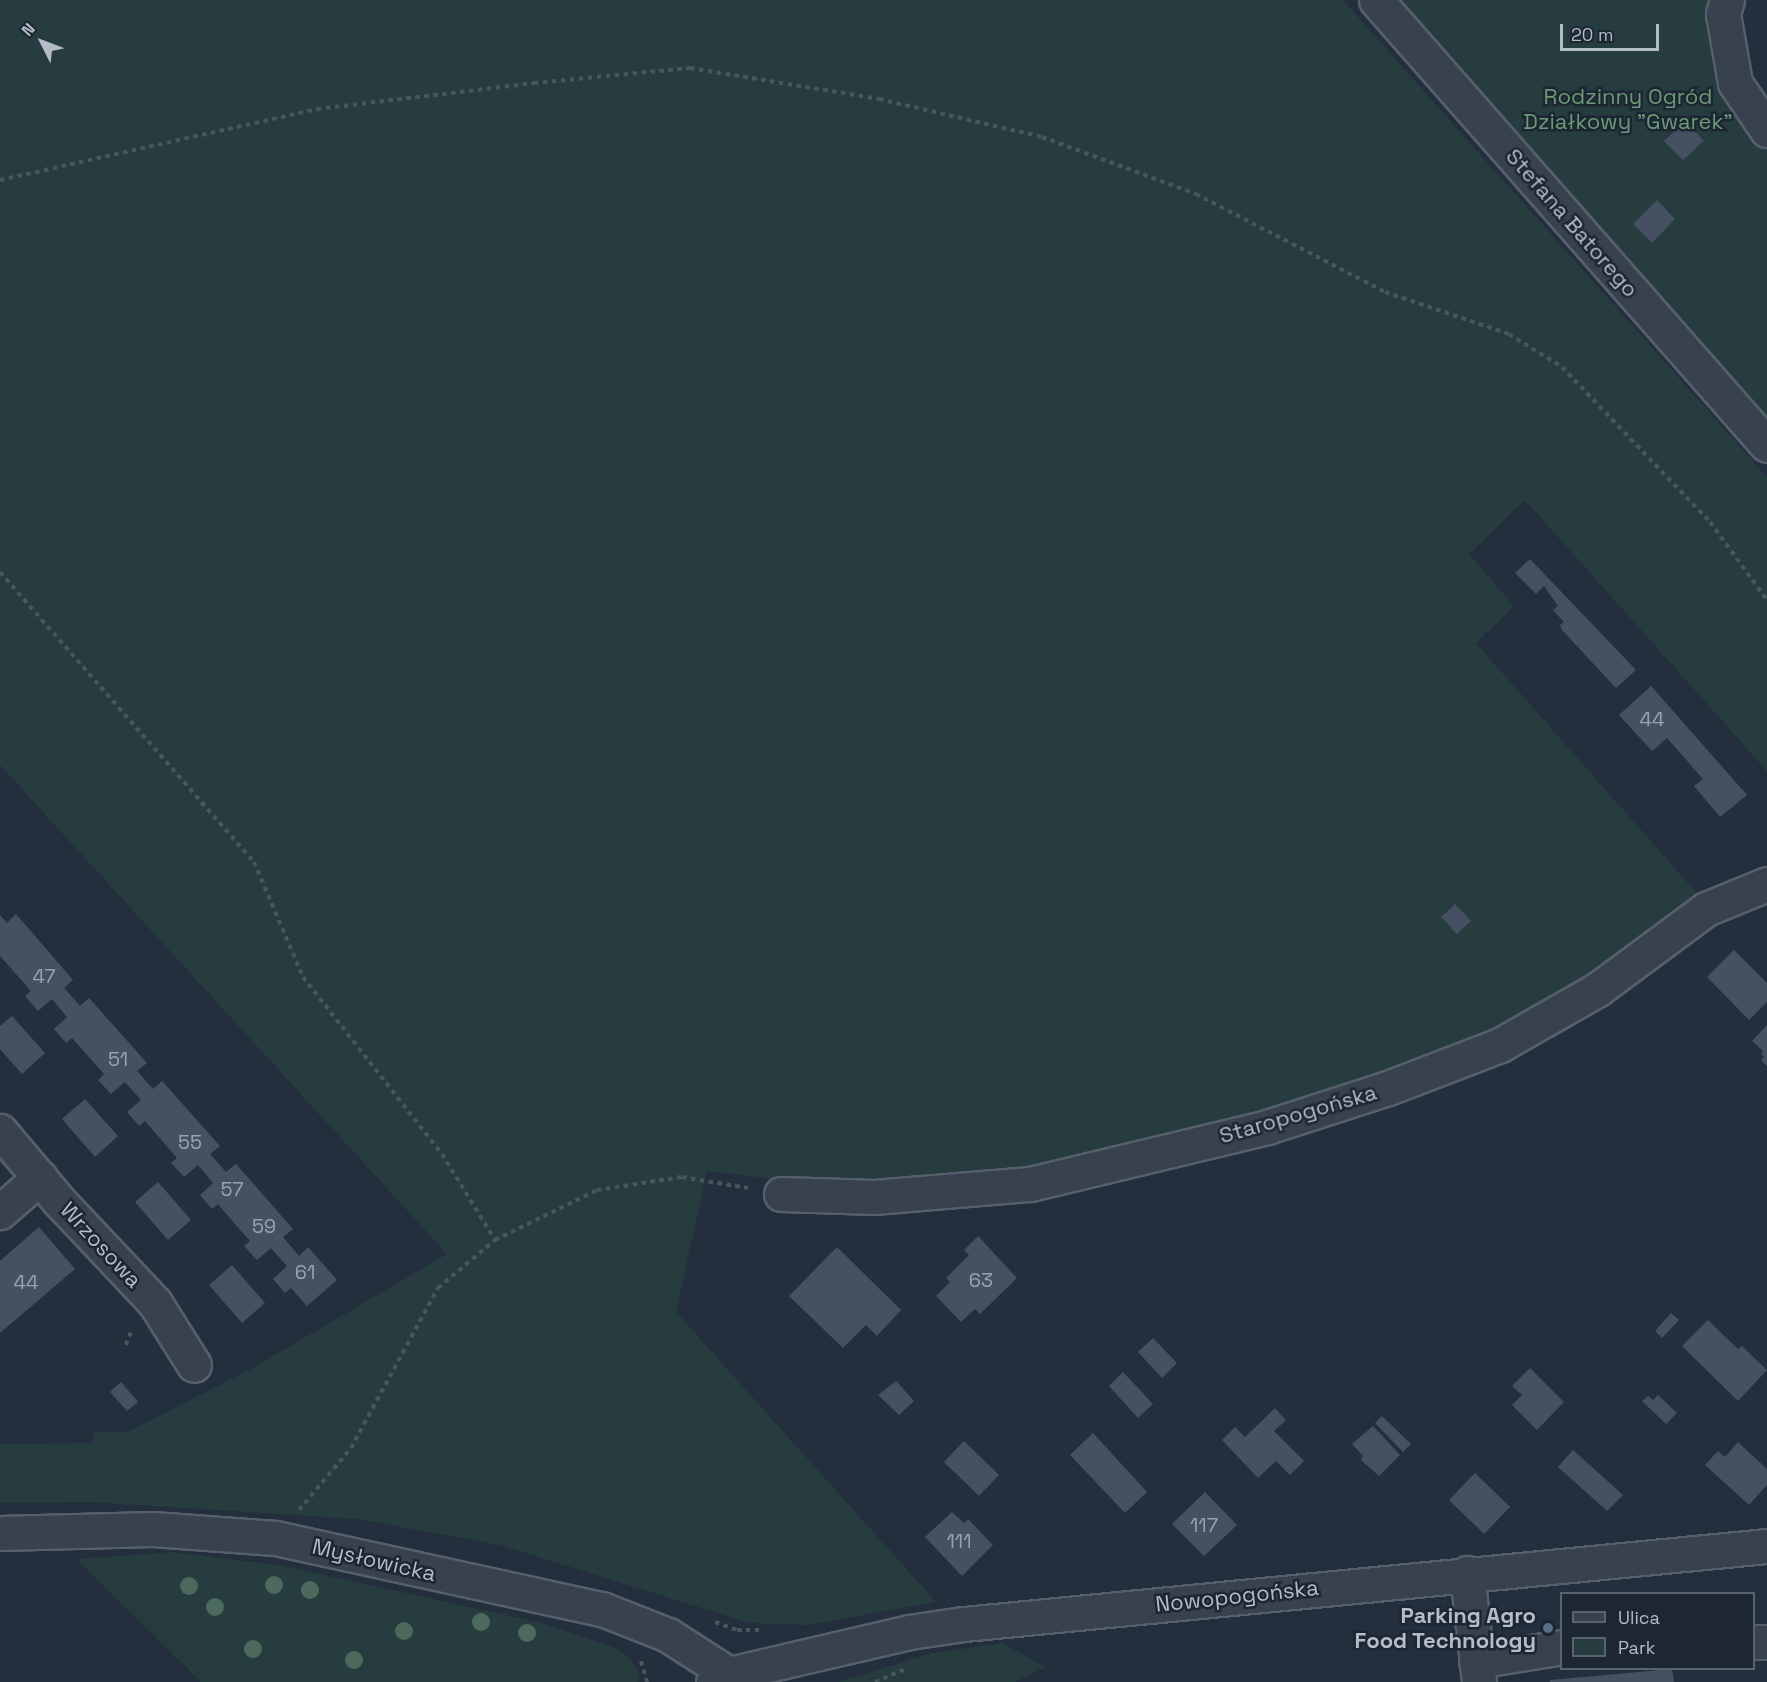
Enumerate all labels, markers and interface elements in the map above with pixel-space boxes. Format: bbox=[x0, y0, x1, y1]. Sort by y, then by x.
north arrow bbox=[12, 12, 72, 72]
scale bar bbox=[1563, 12, 1662, 50]
text: N bbox=[17, 19, 40, 41]
text: 20 m bbox=[1571, 23, 1614, 46]
park label: Rodzinny Ogród Działkowy "Gwarek" bbox=[1523, 83, 1733, 134]
street label: Stefana Batorego bbox=[1500, 143, 1644, 303]
house number: 44 bbox=[1640, 707, 1664, 731]
house number: 47 bbox=[32, 964, 56, 988]
house number: 51 bbox=[108, 1047, 128, 1071]
street label: Staropogońska bbox=[1216, 1079, 1380, 1149]
house number: 55 bbox=[178, 1130, 202, 1154]
house number: 57 bbox=[220, 1177, 244, 1201]
street label: Wrzosowa bbox=[55, 1197, 147, 1293]
house number: 59 bbox=[252, 1214, 276, 1238]
house number: 61 bbox=[295, 1260, 315, 1284]
house number: 63 bbox=[969, 1268, 993, 1292]
house number: 44 bbox=[14, 1270, 38, 1294]
house number: 117 bbox=[1190, 1513, 1218, 1537]
house number: 111 bbox=[946, 1529, 972, 1553]
street label: Mysłowicka bbox=[310, 1533, 438, 1587]
street label: Nowopogońska bbox=[1154, 1574, 1320, 1618]
legend bbox=[1560, 1592, 1755, 1670]
place label: Parking Agro Food Technology bbox=[1354, 1602, 1536, 1654]
text: Ulica bbox=[1618, 1606, 1660, 1629]
marker: Parking Agro Food Technology bbox=[1541, 1621, 1555, 1635]
text: Park bbox=[1618, 1636, 1655, 1659]

